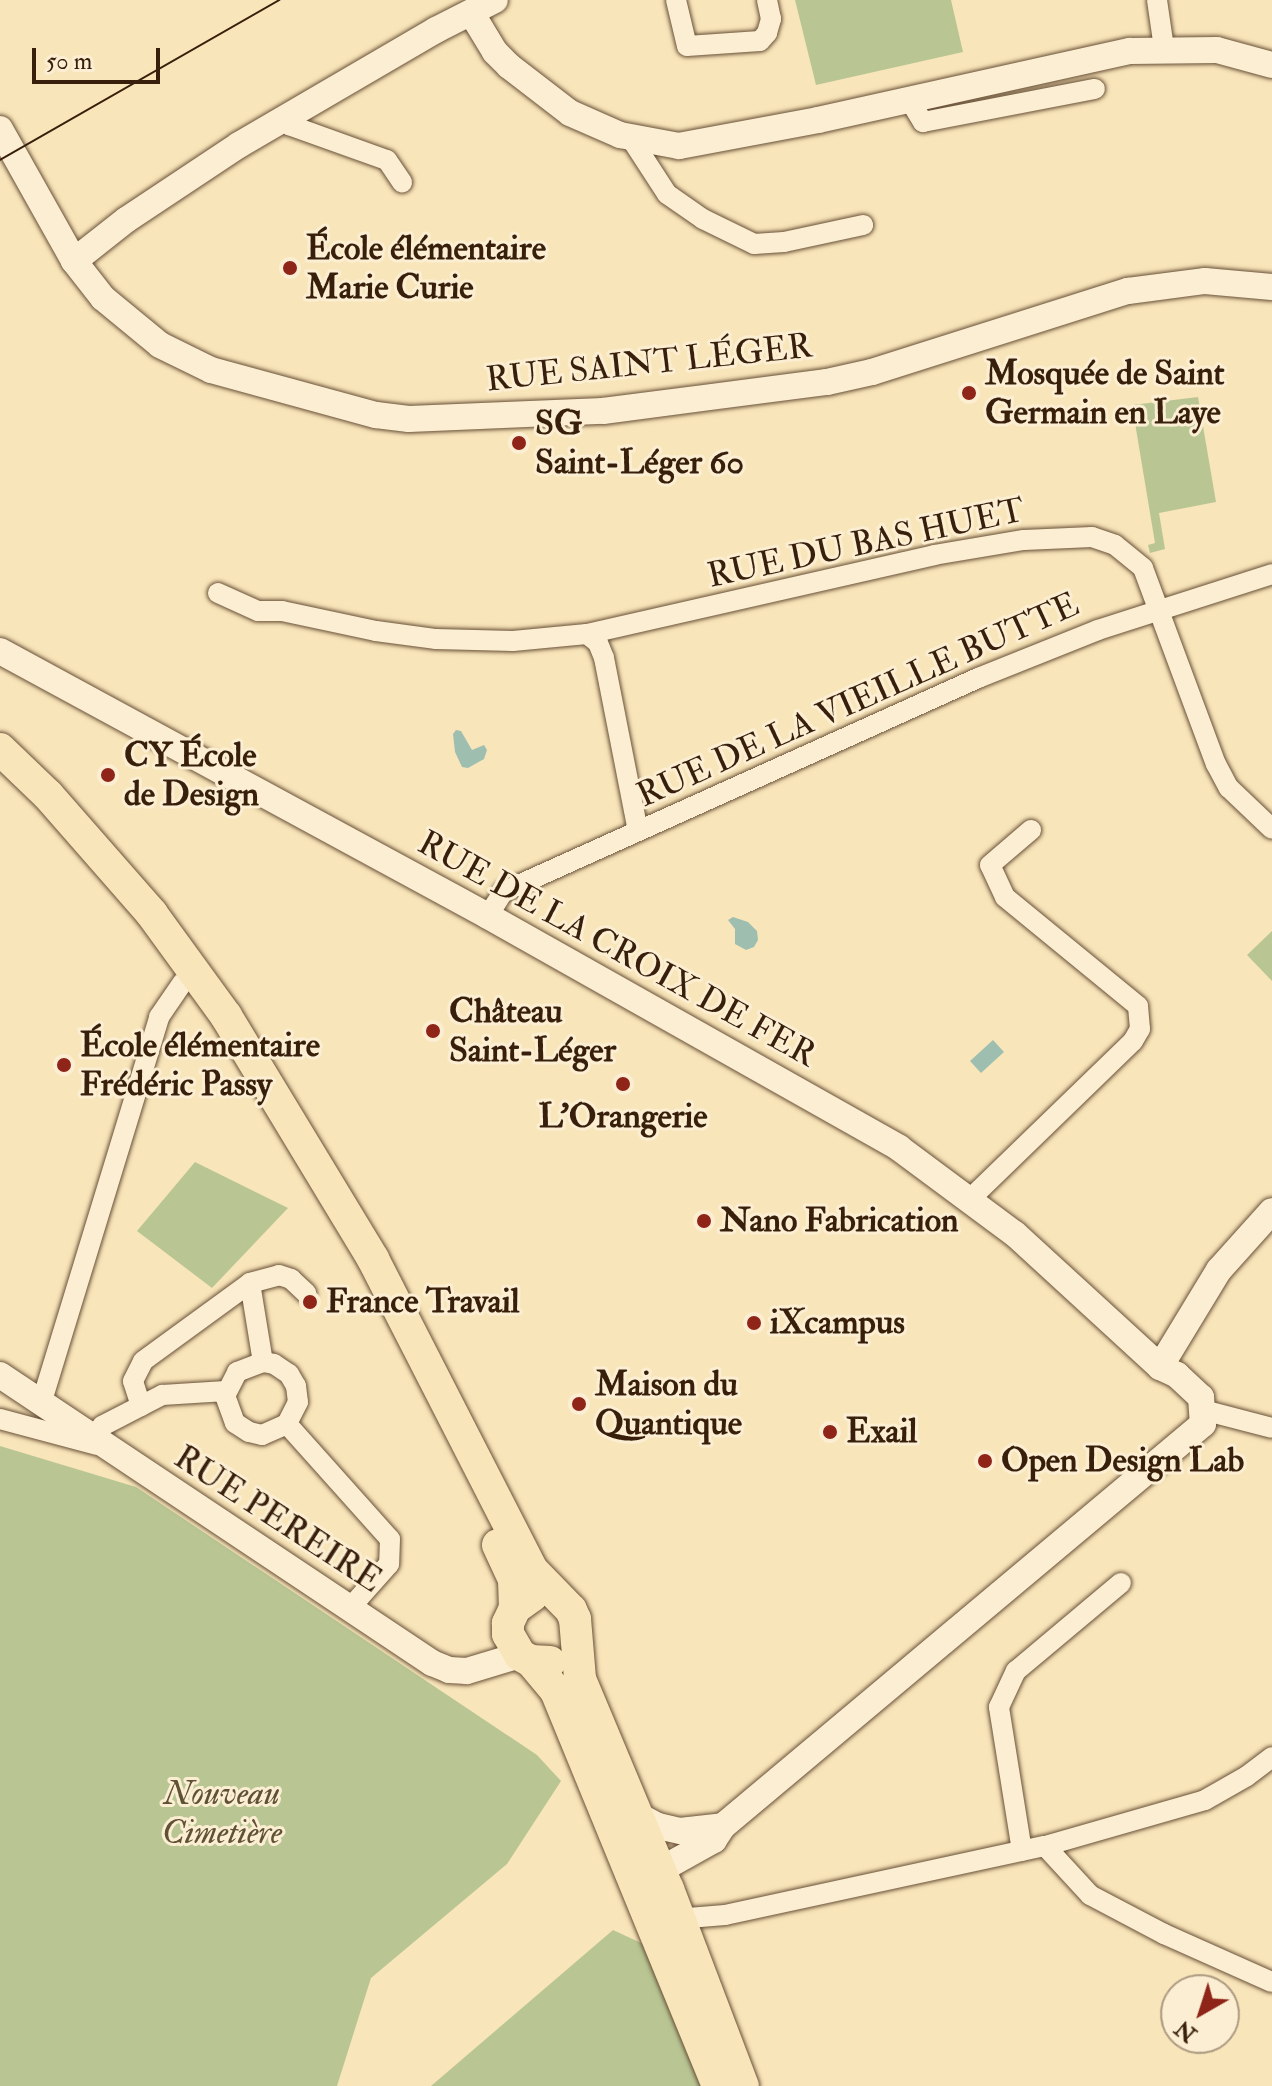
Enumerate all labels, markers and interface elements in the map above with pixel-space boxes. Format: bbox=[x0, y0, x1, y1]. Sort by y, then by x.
scale bar bbox=[36, 32, 164, 82]
text: 50 m bbox=[46, 46, 92, 77]
place label: École élémentaire Marie Curie bbox=[306, 228, 546, 308]
marker: École élémentaire Marie Curie bbox=[281, 259, 299, 277]
street label: RUE SAINT LÉGER bbox=[484, 326, 814, 400]
place label: Mosquée de Saint Germain en Laye bbox=[985, 353, 1225, 432]
marker: Mosquée de Saint Germain en Laye bbox=[960, 384, 978, 402]
place label: SG Saint-Léger 60 bbox=[535, 403, 744, 482]
marker: SG Saint-Léger 60 bbox=[510, 434, 528, 452]
street label: RUE DU BAS HUET bbox=[704, 489, 1028, 597]
street label: RUE DE LA VIEILLE BUTTE bbox=[631, 584, 1085, 816]
place label: CY École de Design bbox=[124, 735, 259, 814]
marker: CY École de Design bbox=[99, 766, 117, 784]
street label: RUE DE LA CROIX DE FER bbox=[411, 822, 823, 1076]
place label: Château Saint-Léger bbox=[449, 991, 616, 1070]
marker: Château Saint-Léger bbox=[424, 1022, 442, 1040]
place label: École élémentaire Frédéric Passy bbox=[80, 1025, 320, 1104]
marker: École élémentaire Frédéric Passy bbox=[55, 1056, 73, 1074]
marker: L'Orangerie bbox=[614, 1075, 632, 1093]
place label: L'Orangerie bbox=[539, 1097, 707, 1137]
place label: Nano Fabrication bbox=[720, 1201, 959, 1241]
marker: Nano Fabrication bbox=[695, 1212, 713, 1230]
place label: France Travail bbox=[326, 1282, 520, 1322]
marker: France Travail bbox=[301, 1293, 319, 1311]
place label: iXcampus bbox=[770, 1303, 905, 1343]
marker: iXcampus bbox=[745, 1314, 763, 1332]
place label: Maison du Quantique bbox=[595, 1364, 742, 1444]
marker: Maison du Quantique bbox=[570, 1395, 588, 1413]
place label: Exail bbox=[846, 1412, 917, 1452]
marker: Exail bbox=[821, 1423, 839, 1441]
street label: RUE PEREIRE bbox=[167, 1437, 389, 1601]
place label: Open Design Lab bbox=[1001, 1441, 1244, 1481]
marker: Open Design Lab bbox=[976, 1452, 994, 1470]
park label: Nouveau Cimetière bbox=[162, 1773, 282, 1852]
north arrow bbox=[1160, 1974, 1240, 2054]
text: N bbox=[1170, 2014, 1203, 2048]

